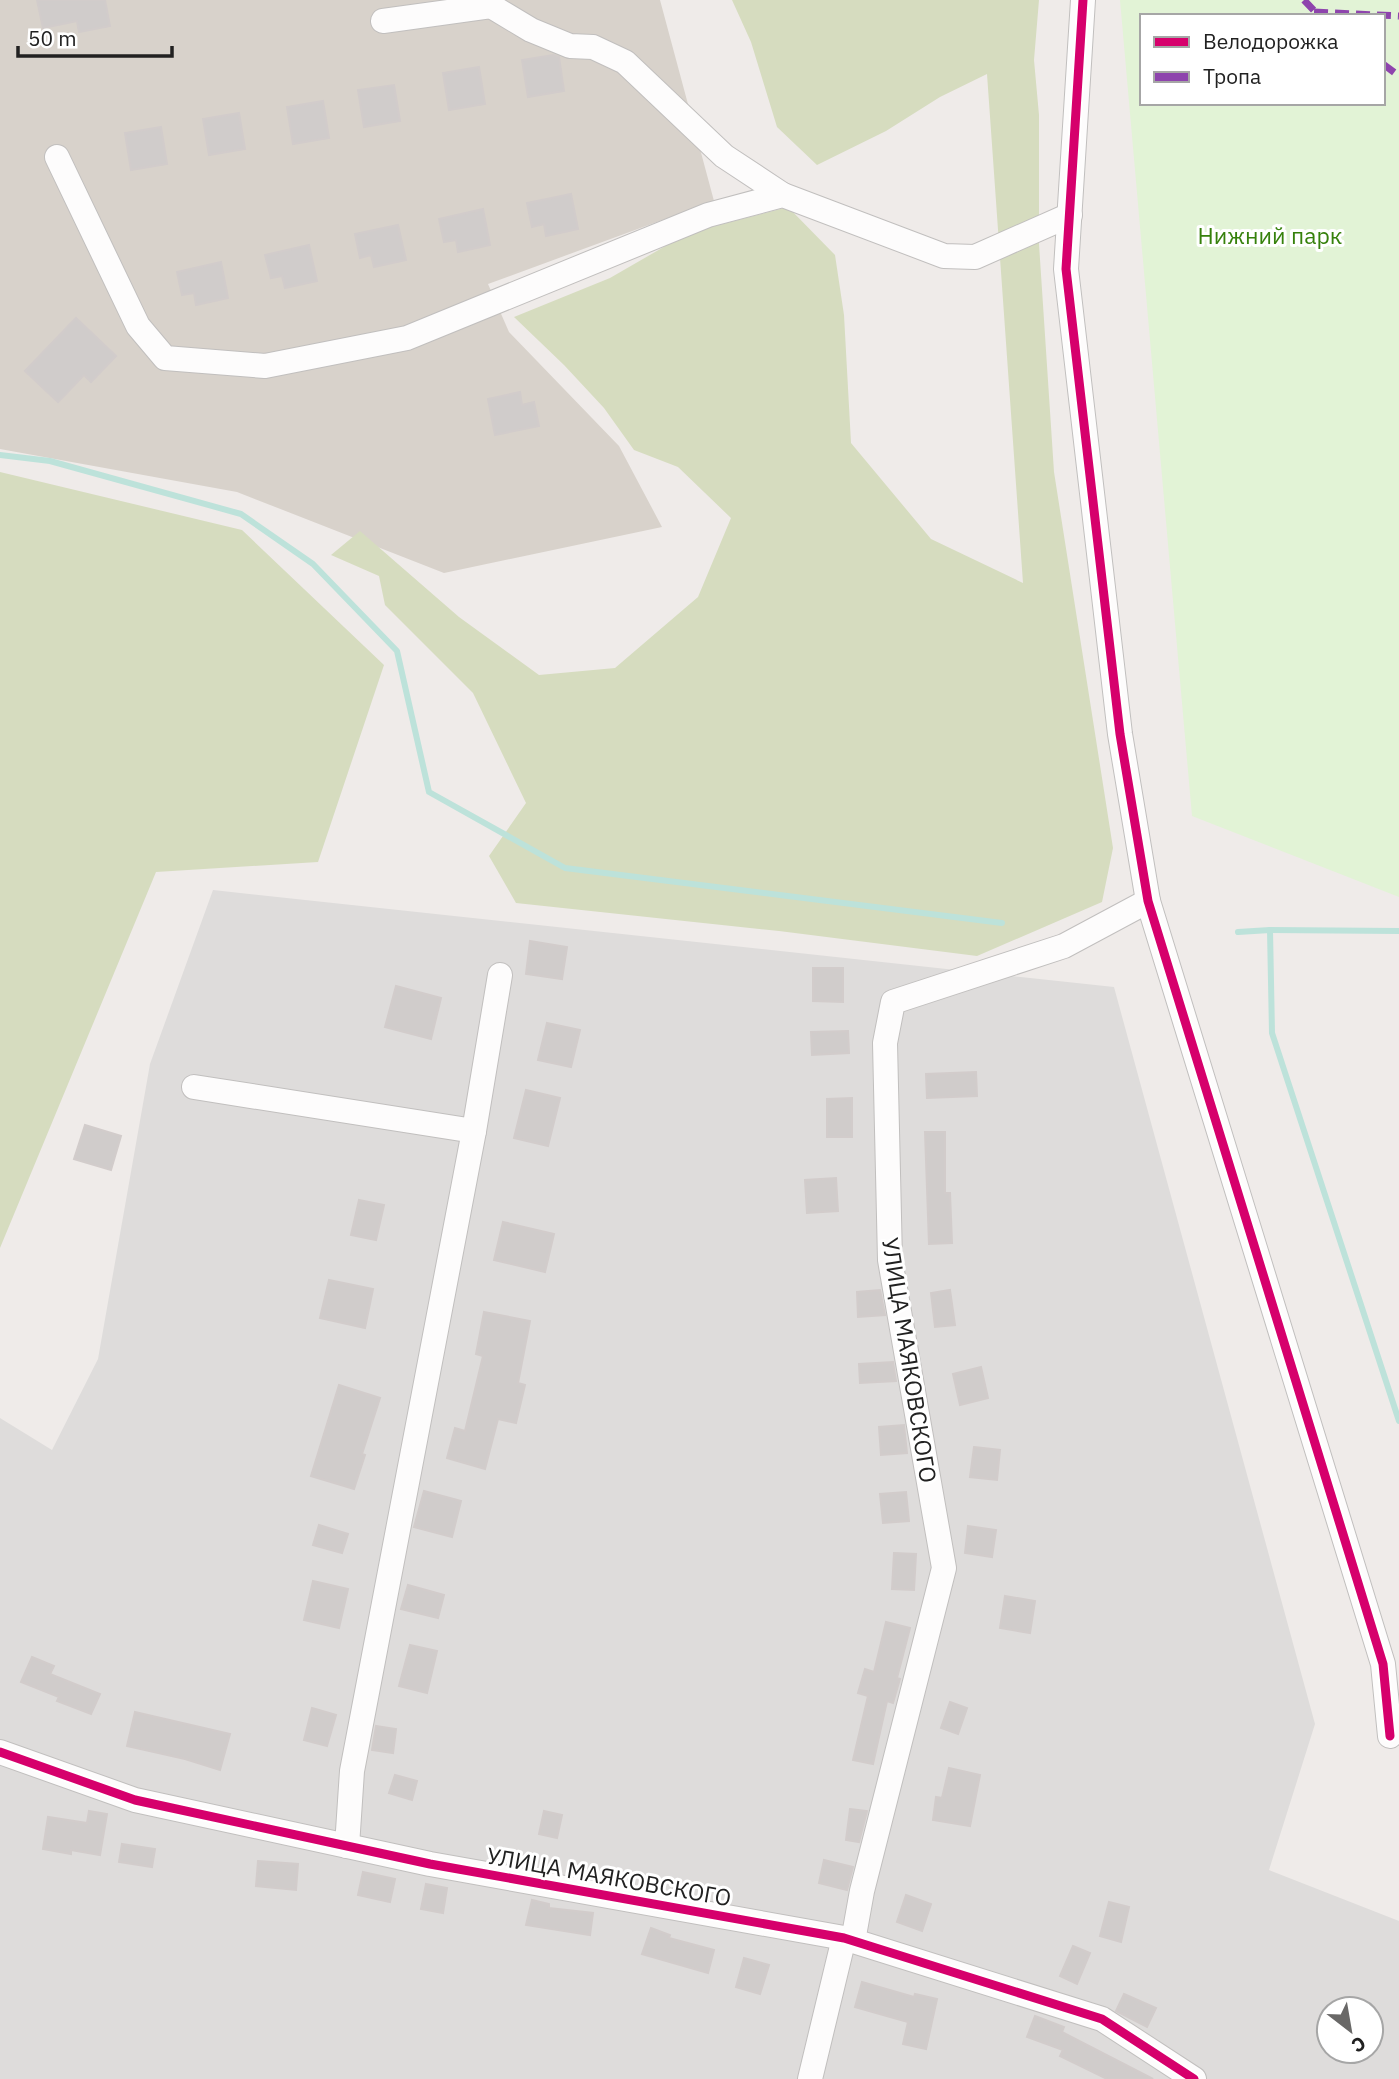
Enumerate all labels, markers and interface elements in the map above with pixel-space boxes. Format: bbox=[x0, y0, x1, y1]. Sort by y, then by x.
scale bar bbox=[18, 14, 172, 58]
legend bbox=[1140, 14, 1385, 105]
text: 50 m bbox=[28, 24, 77, 52]
text: Велодорожка bbox=[1203, 27, 1338, 55]
text: Тропа bbox=[1203, 62, 1261, 90]
park label: Нижний парк bbox=[1198, 220, 1342, 250]
street label: УЛИЦА МАЯКОВСКОГО bbox=[876, 1235, 944, 1485]
street label: УЛИЦА МАЯКОВСКОГО bbox=[484, 1840, 734, 1912]
north arrow bbox=[1315, 1995, 1385, 2065]
text: С bbox=[1347, 2031, 1370, 2058]

